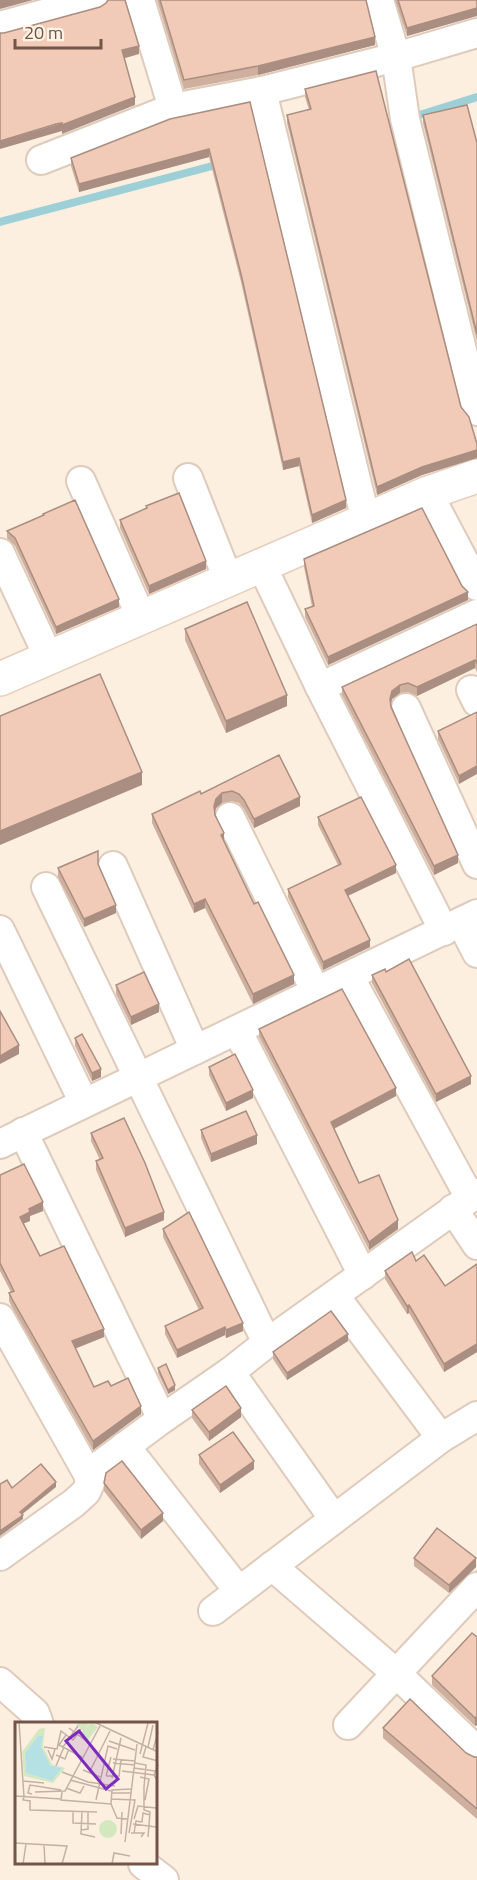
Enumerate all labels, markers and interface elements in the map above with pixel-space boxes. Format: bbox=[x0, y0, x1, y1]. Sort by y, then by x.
scale bar bbox=[15, 12, 100, 50]
text: 20 m bbox=[24, 19, 63, 46]
inset map bbox=[15, 1722, 158, 1865]

